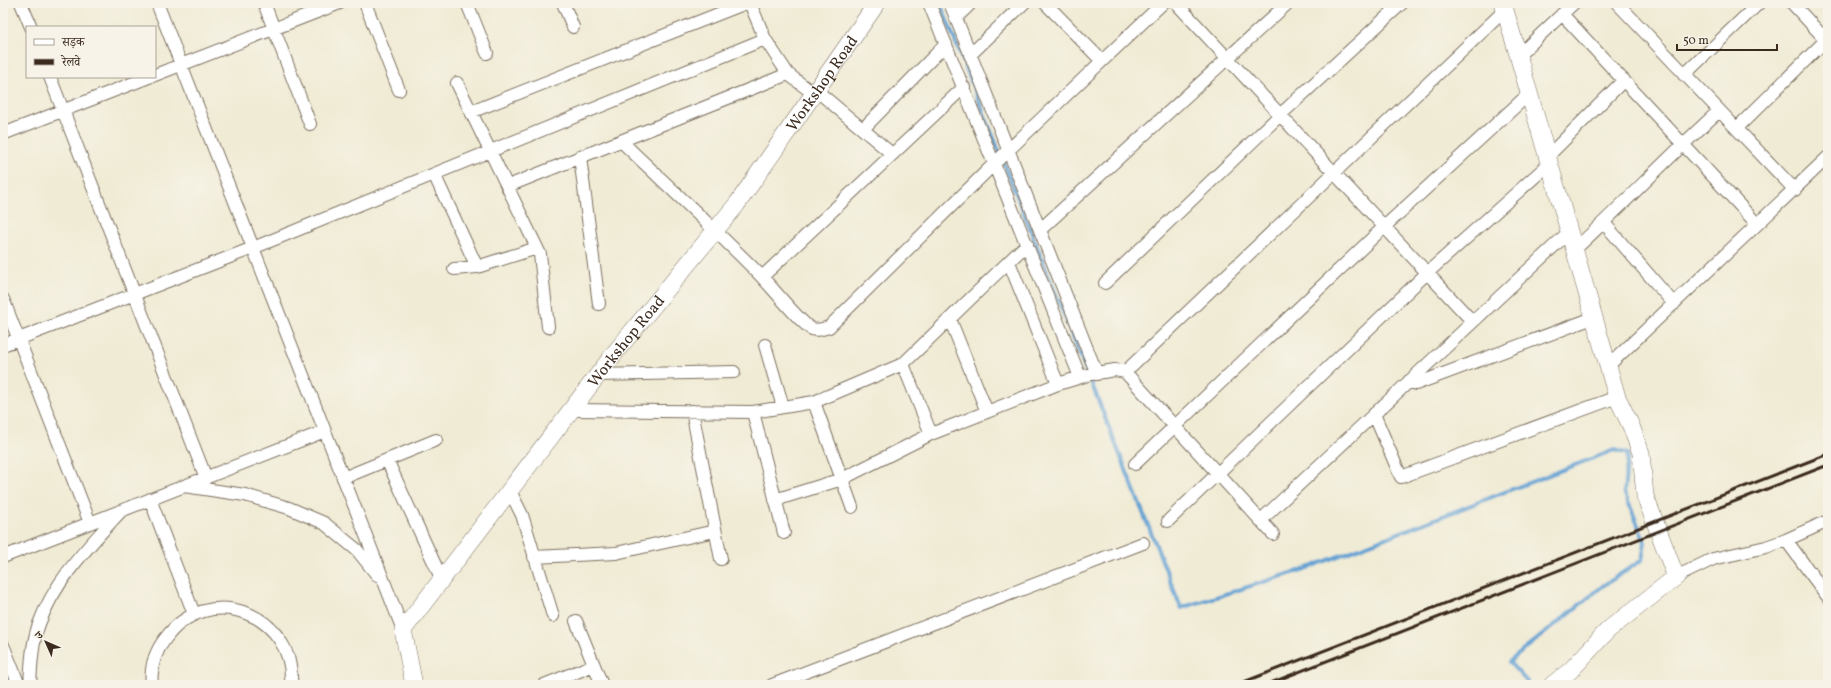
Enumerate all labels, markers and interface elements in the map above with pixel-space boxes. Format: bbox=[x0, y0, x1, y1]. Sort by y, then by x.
legend bbox=[26, 26, 156, 78]
scale bar bbox=[1677, 26, 1777, 52]
street label: Workshop Road bbox=[782, 32, 864, 136]
text: 50 m bbox=[1683, 33, 1709, 49]
text: सड़क bbox=[61, 35, 86, 51]
text: रेलवे bbox=[60, 54, 81, 71]
street label: Workshop Road bbox=[583, 291, 671, 393]
north arrow bbox=[26, 622, 66, 662]
text: उ bbox=[32, 628, 48, 644]

